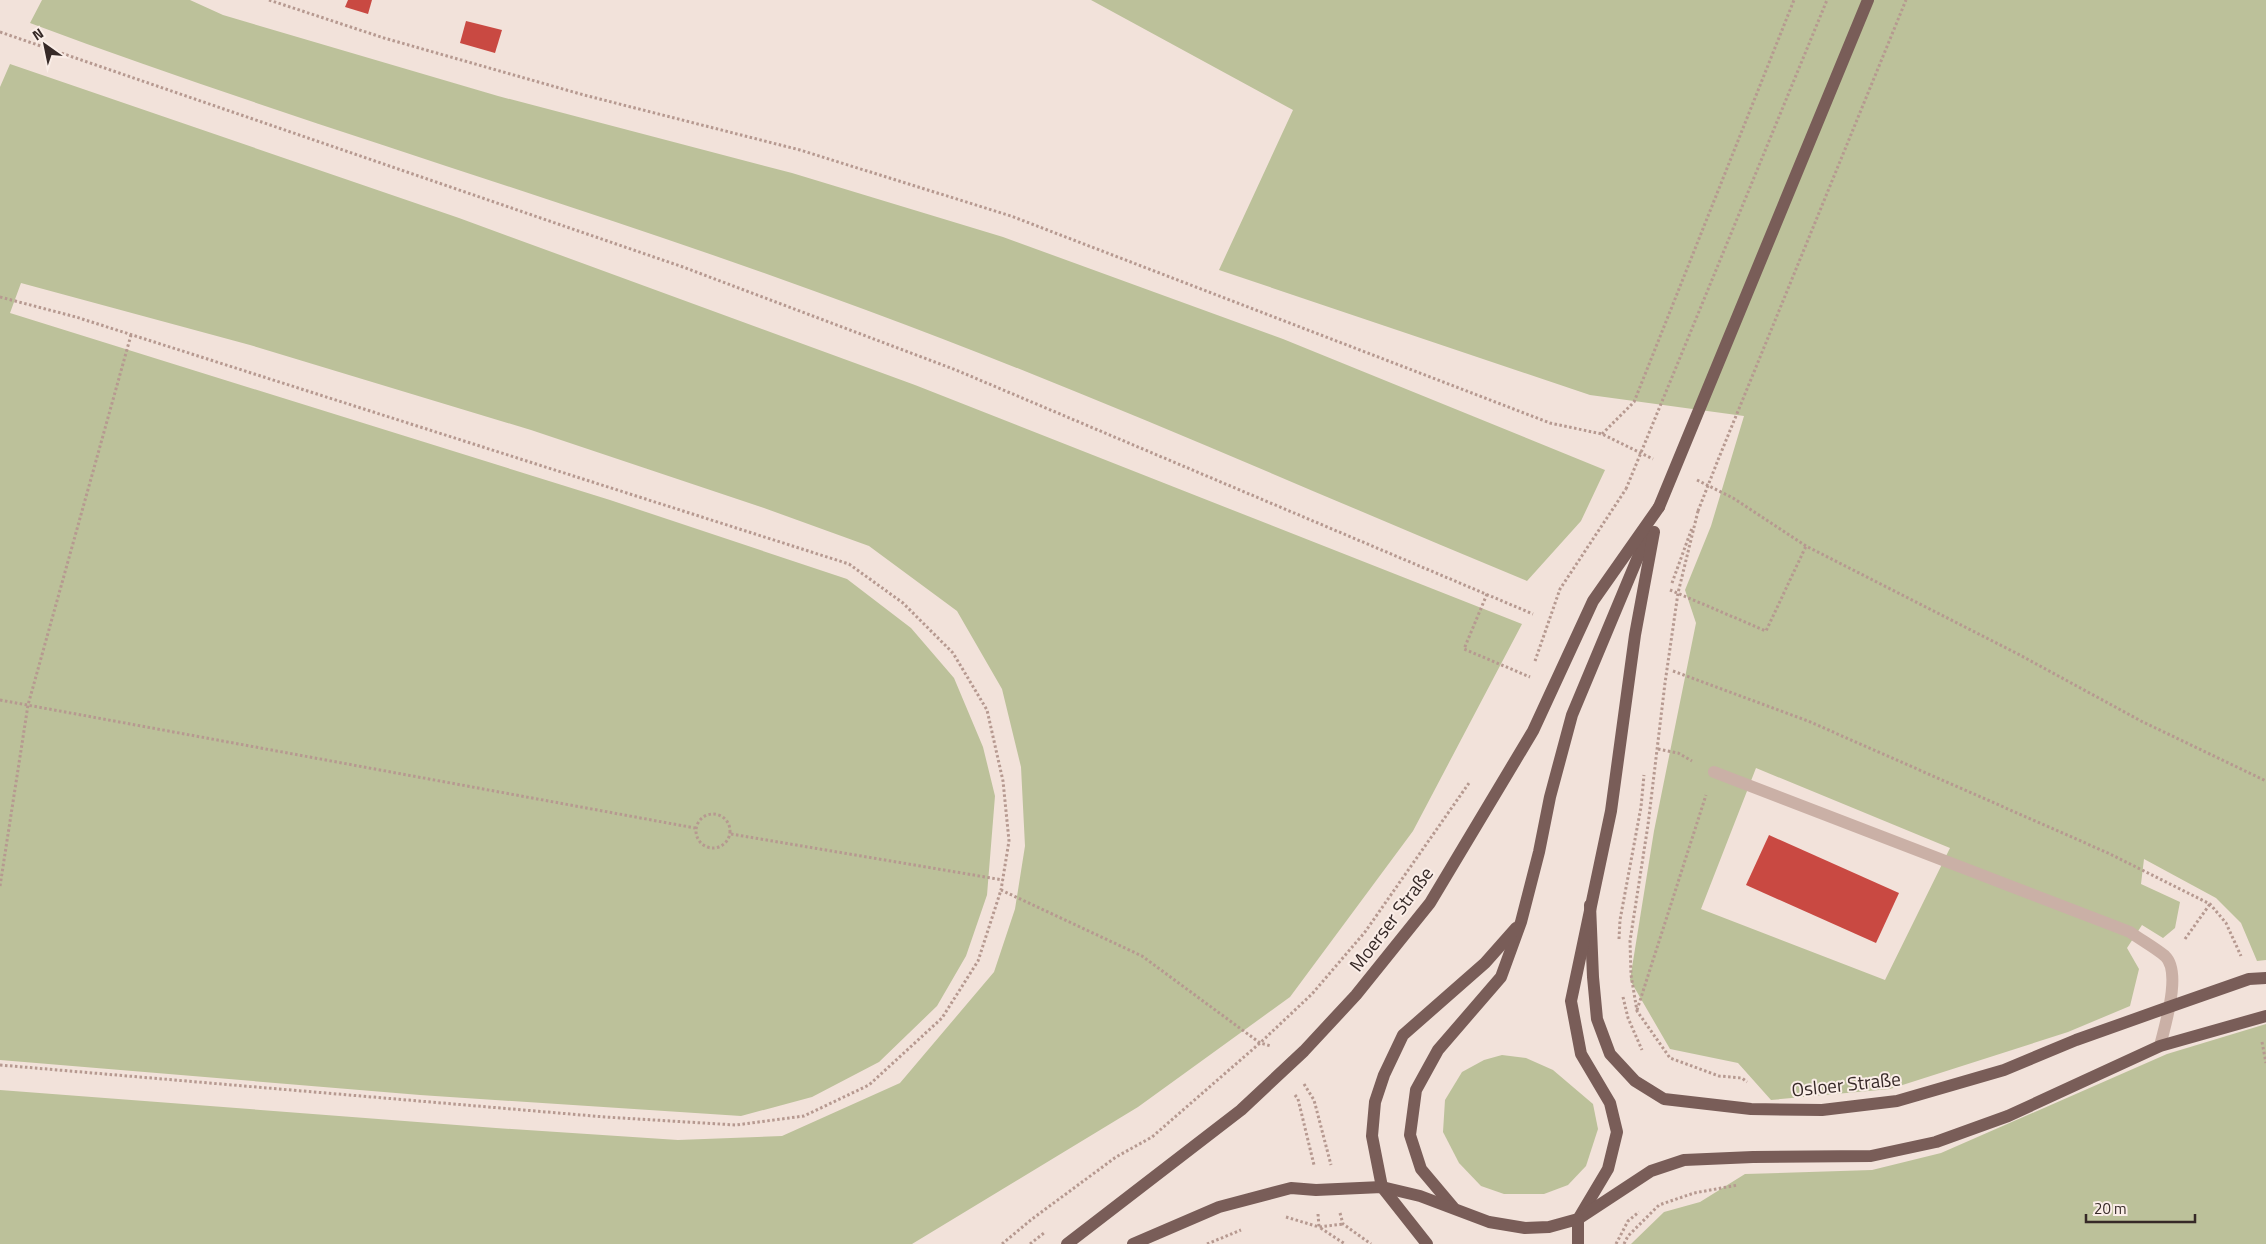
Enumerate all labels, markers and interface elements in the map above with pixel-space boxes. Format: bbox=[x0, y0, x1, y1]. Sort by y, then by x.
north arrow bbox=[20, 20, 70, 70]
text: N bbox=[28, 22, 47, 45]
street label: Moerser Straße bbox=[1342, 860, 1440, 977]
street label: Osloer Straße bbox=[1790, 1063, 1902, 1104]
scale bar bbox=[2086, 1192, 2195, 1224]
text: 20 m bbox=[2094, 1197, 2127, 1220]

